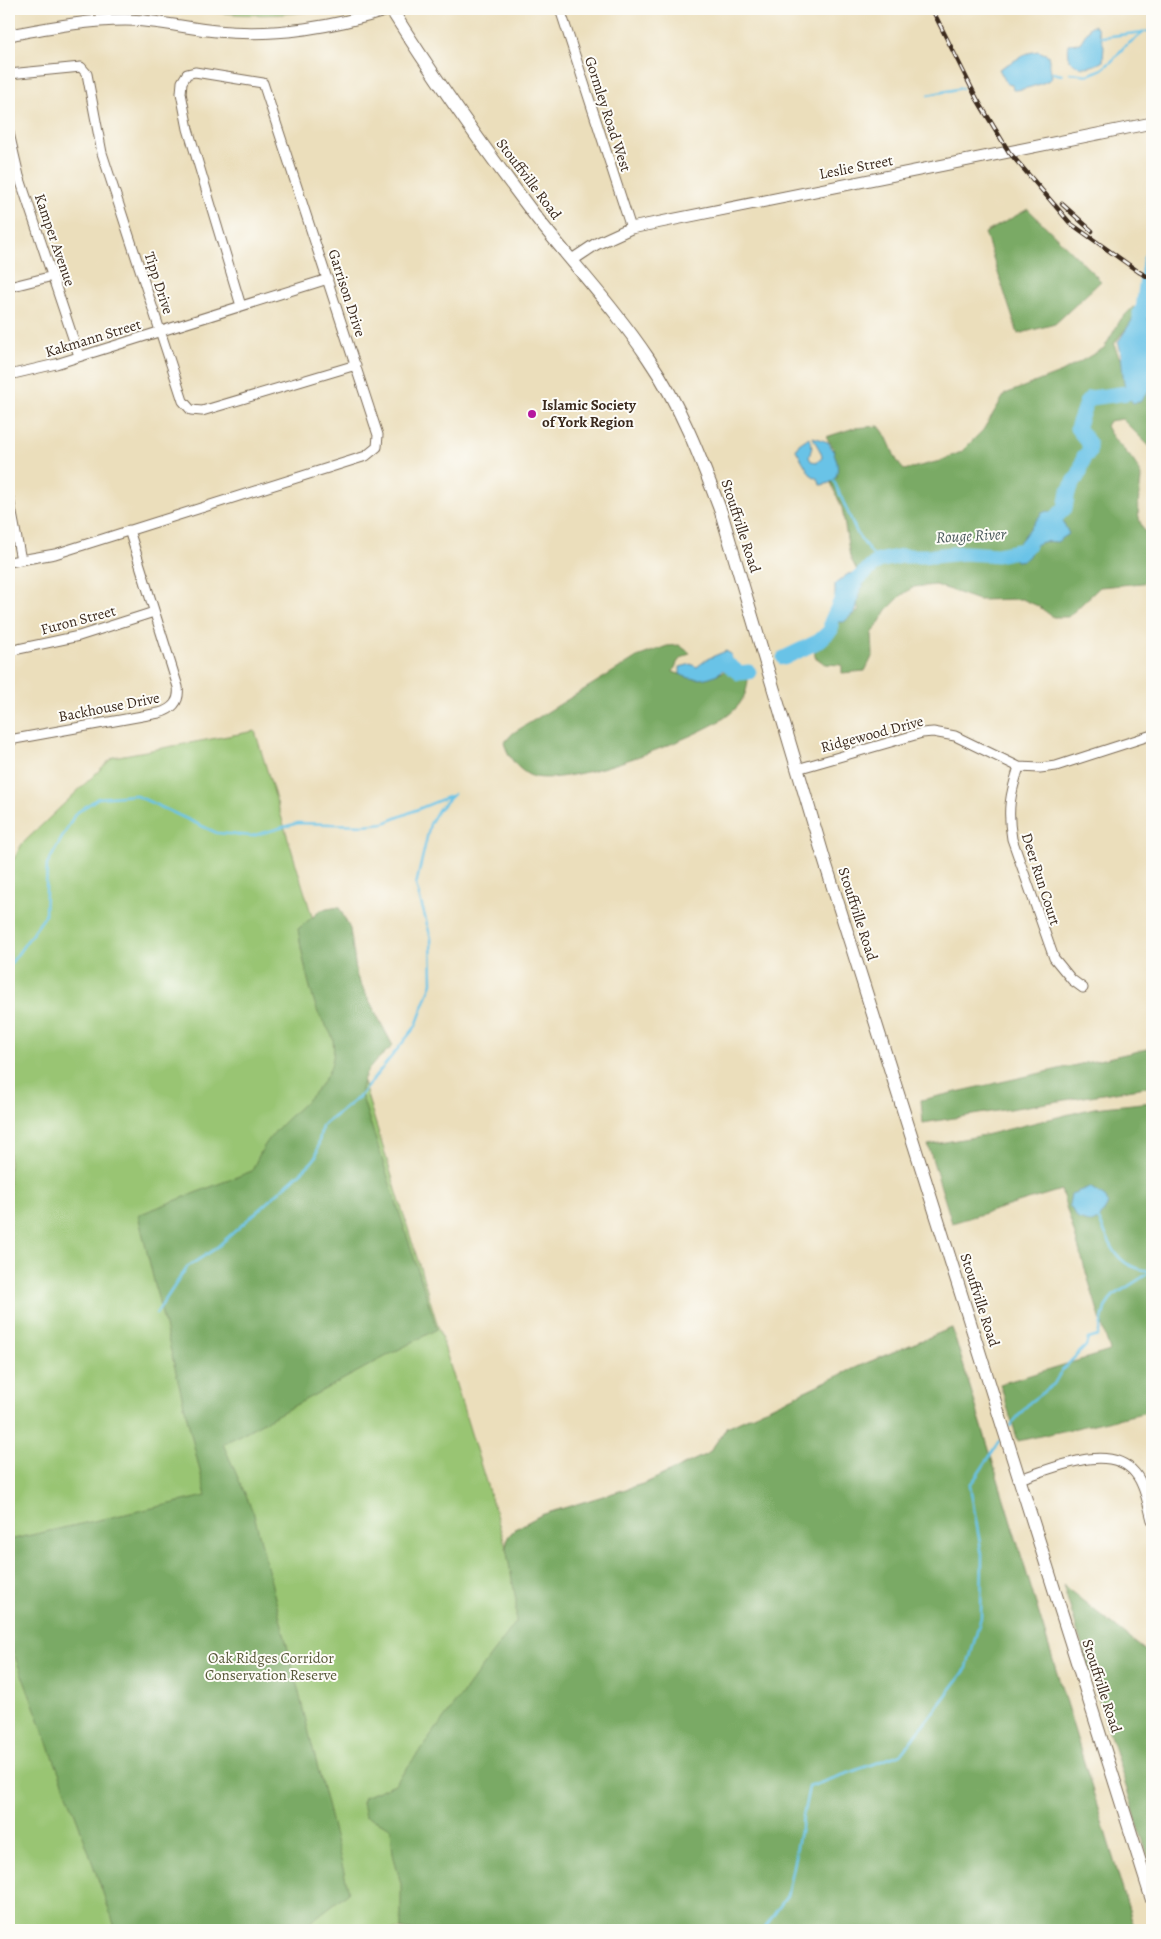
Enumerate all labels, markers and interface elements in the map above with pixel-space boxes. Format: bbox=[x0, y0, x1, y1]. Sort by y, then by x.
street label: Gormley Road West bbox=[580, 54, 636, 174]
street label: Stouffville Road bbox=[492, 134, 567, 225]
street label: Leslie Street bbox=[817, 150, 895, 184]
street label: Kamper Avenue bbox=[30, 191, 80, 289]
street label: Garrison Drive bbox=[323, 247, 371, 340]
street label: Tipp Drive bbox=[140, 249, 179, 317]
street label: Kakmann Street bbox=[43, 314, 144, 362]
place label: Islamic Society of York Region bbox=[542, 395, 637, 432]
marker: Islamic Society of York Region bbox=[526, 408, 538, 420]
street label: Stouffville Road bbox=[716, 477, 766, 576]
water label: Rouge River bbox=[936, 523, 1007, 549]
street label: Furon Street bbox=[38, 600, 118, 640]
street label: Backhouse Drive bbox=[57, 687, 162, 727]
street label: Ridgewood Drive bbox=[818, 711, 926, 757]
street label: Deer Run Court bbox=[1017, 830, 1065, 928]
street label: Stouffville Road bbox=[833, 865, 883, 964]
street label: Stouffville Road bbox=[955, 1251, 1005, 1350]
street label: Stouffville Road bbox=[1077, 1637, 1127, 1736]
park label: Oak Ridges Corridor Conservation Reserve bbox=[205, 1648, 337, 1685]

